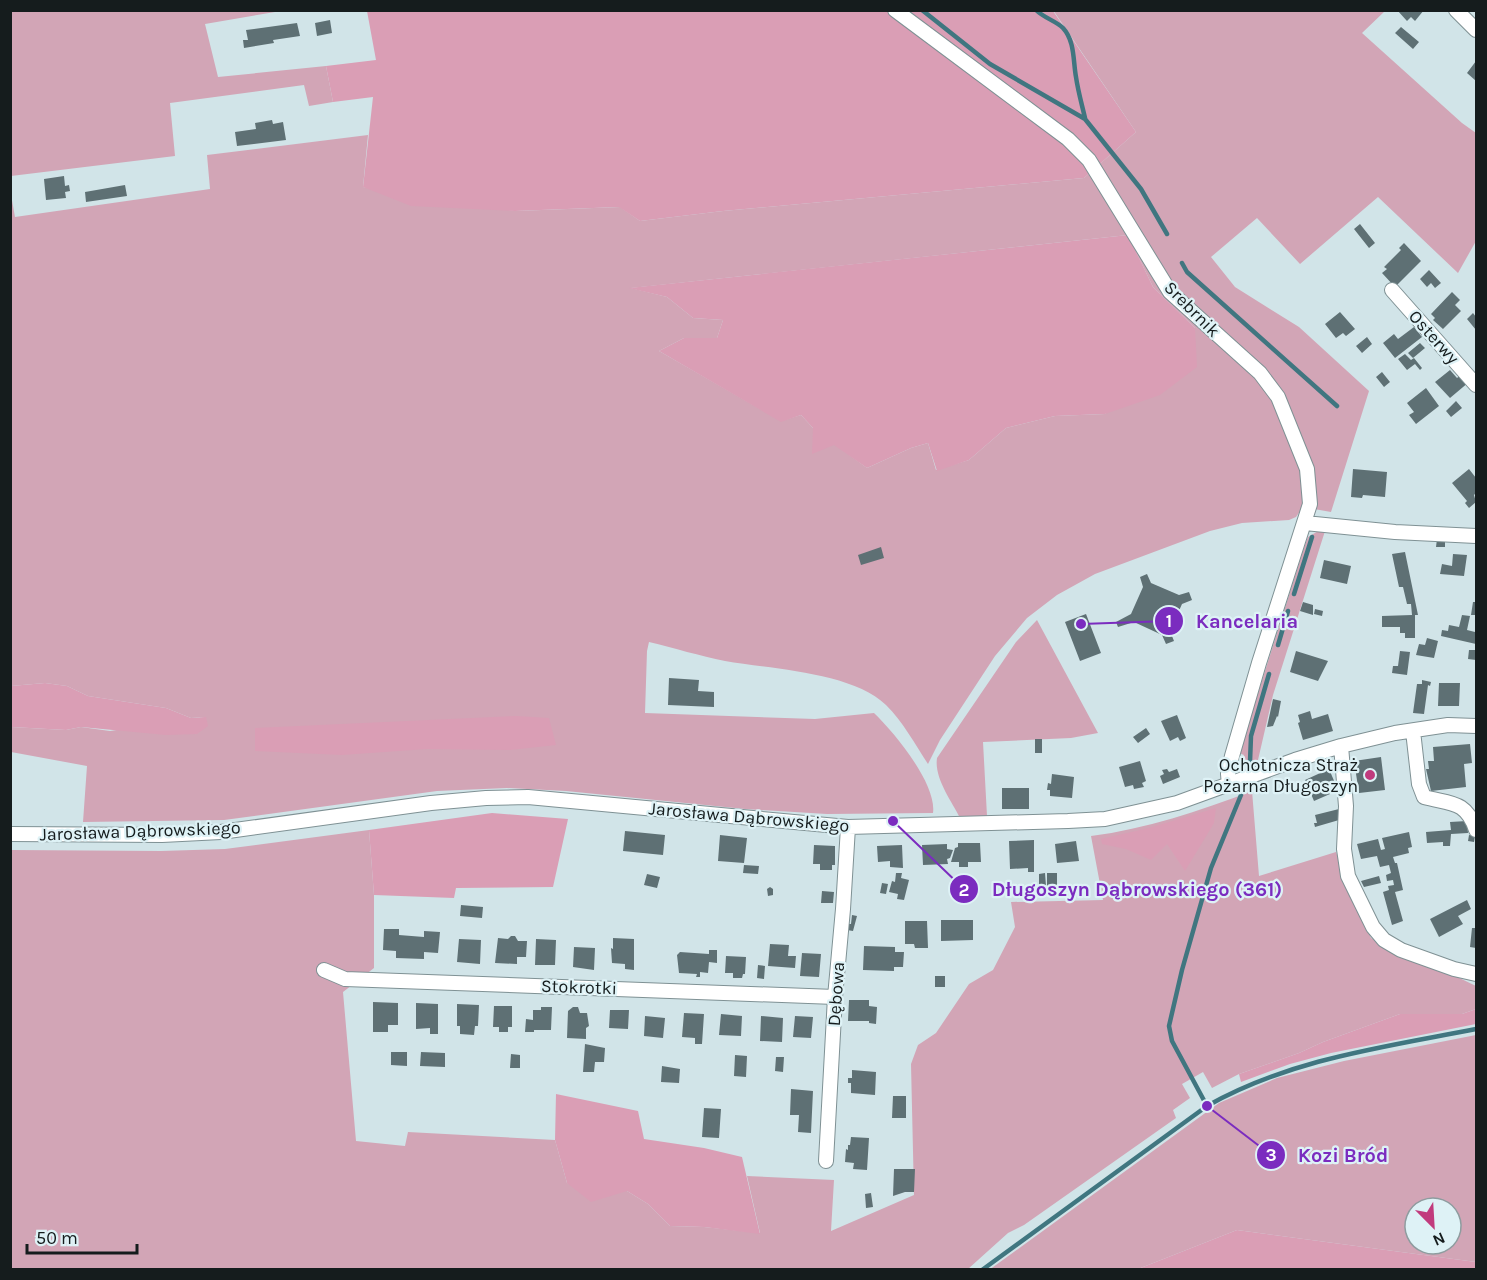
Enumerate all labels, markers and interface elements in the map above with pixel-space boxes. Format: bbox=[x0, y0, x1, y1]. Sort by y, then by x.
street label: Srebrnik bbox=[1159, 276, 1225, 342]
street label: Osterwy bbox=[1404, 305, 1464, 369]
callout: Kancelaria bbox=[1154, 602, 1310, 640]
text: 1 bbox=[1166, 610, 1172, 632]
text: Kancelaria bbox=[1196, 610, 1298, 633]
place label: Ochotnicza Straż Pożarna Długoszyn bbox=[1203, 754, 1358, 797]
marker: Ochotnicza Straż Pożarna Długoszyn bbox=[1363, 768, 1377, 782]
street label: Jarosława Dąbrowskiego bbox=[648, 797, 850, 837]
street label: Jarosława Dąbrowskiego bbox=[39, 816, 241, 846]
callout: Długoszyn Dąbrowskiego (361) bbox=[949, 870, 1294, 908]
text: Długoszyn Dąbrowskiego (361) bbox=[992, 878, 1282, 901]
text: 2 bbox=[959, 879, 969, 901]
street label: Dębowa bbox=[823, 961, 849, 1027]
street label: Stokrotki bbox=[541, 975, 617, 999]
callout: Kozi Bród bbox=[1256, 1136, 1400, 1174]
text: 3 bbox=[1265, 1144, 1277, 1166]
text: Kozi Bród bbox=[1298, 1144, 1388, 1167]
north arrow bbox=[1403, 1196, 1463, 1256]
scale bar bbox=[27, 1217, 136, 1255]
text: 50 m bbox=[36, 1227, 78, 1249]
text: N bbox=[1430, 1228, 1448, 1250]

